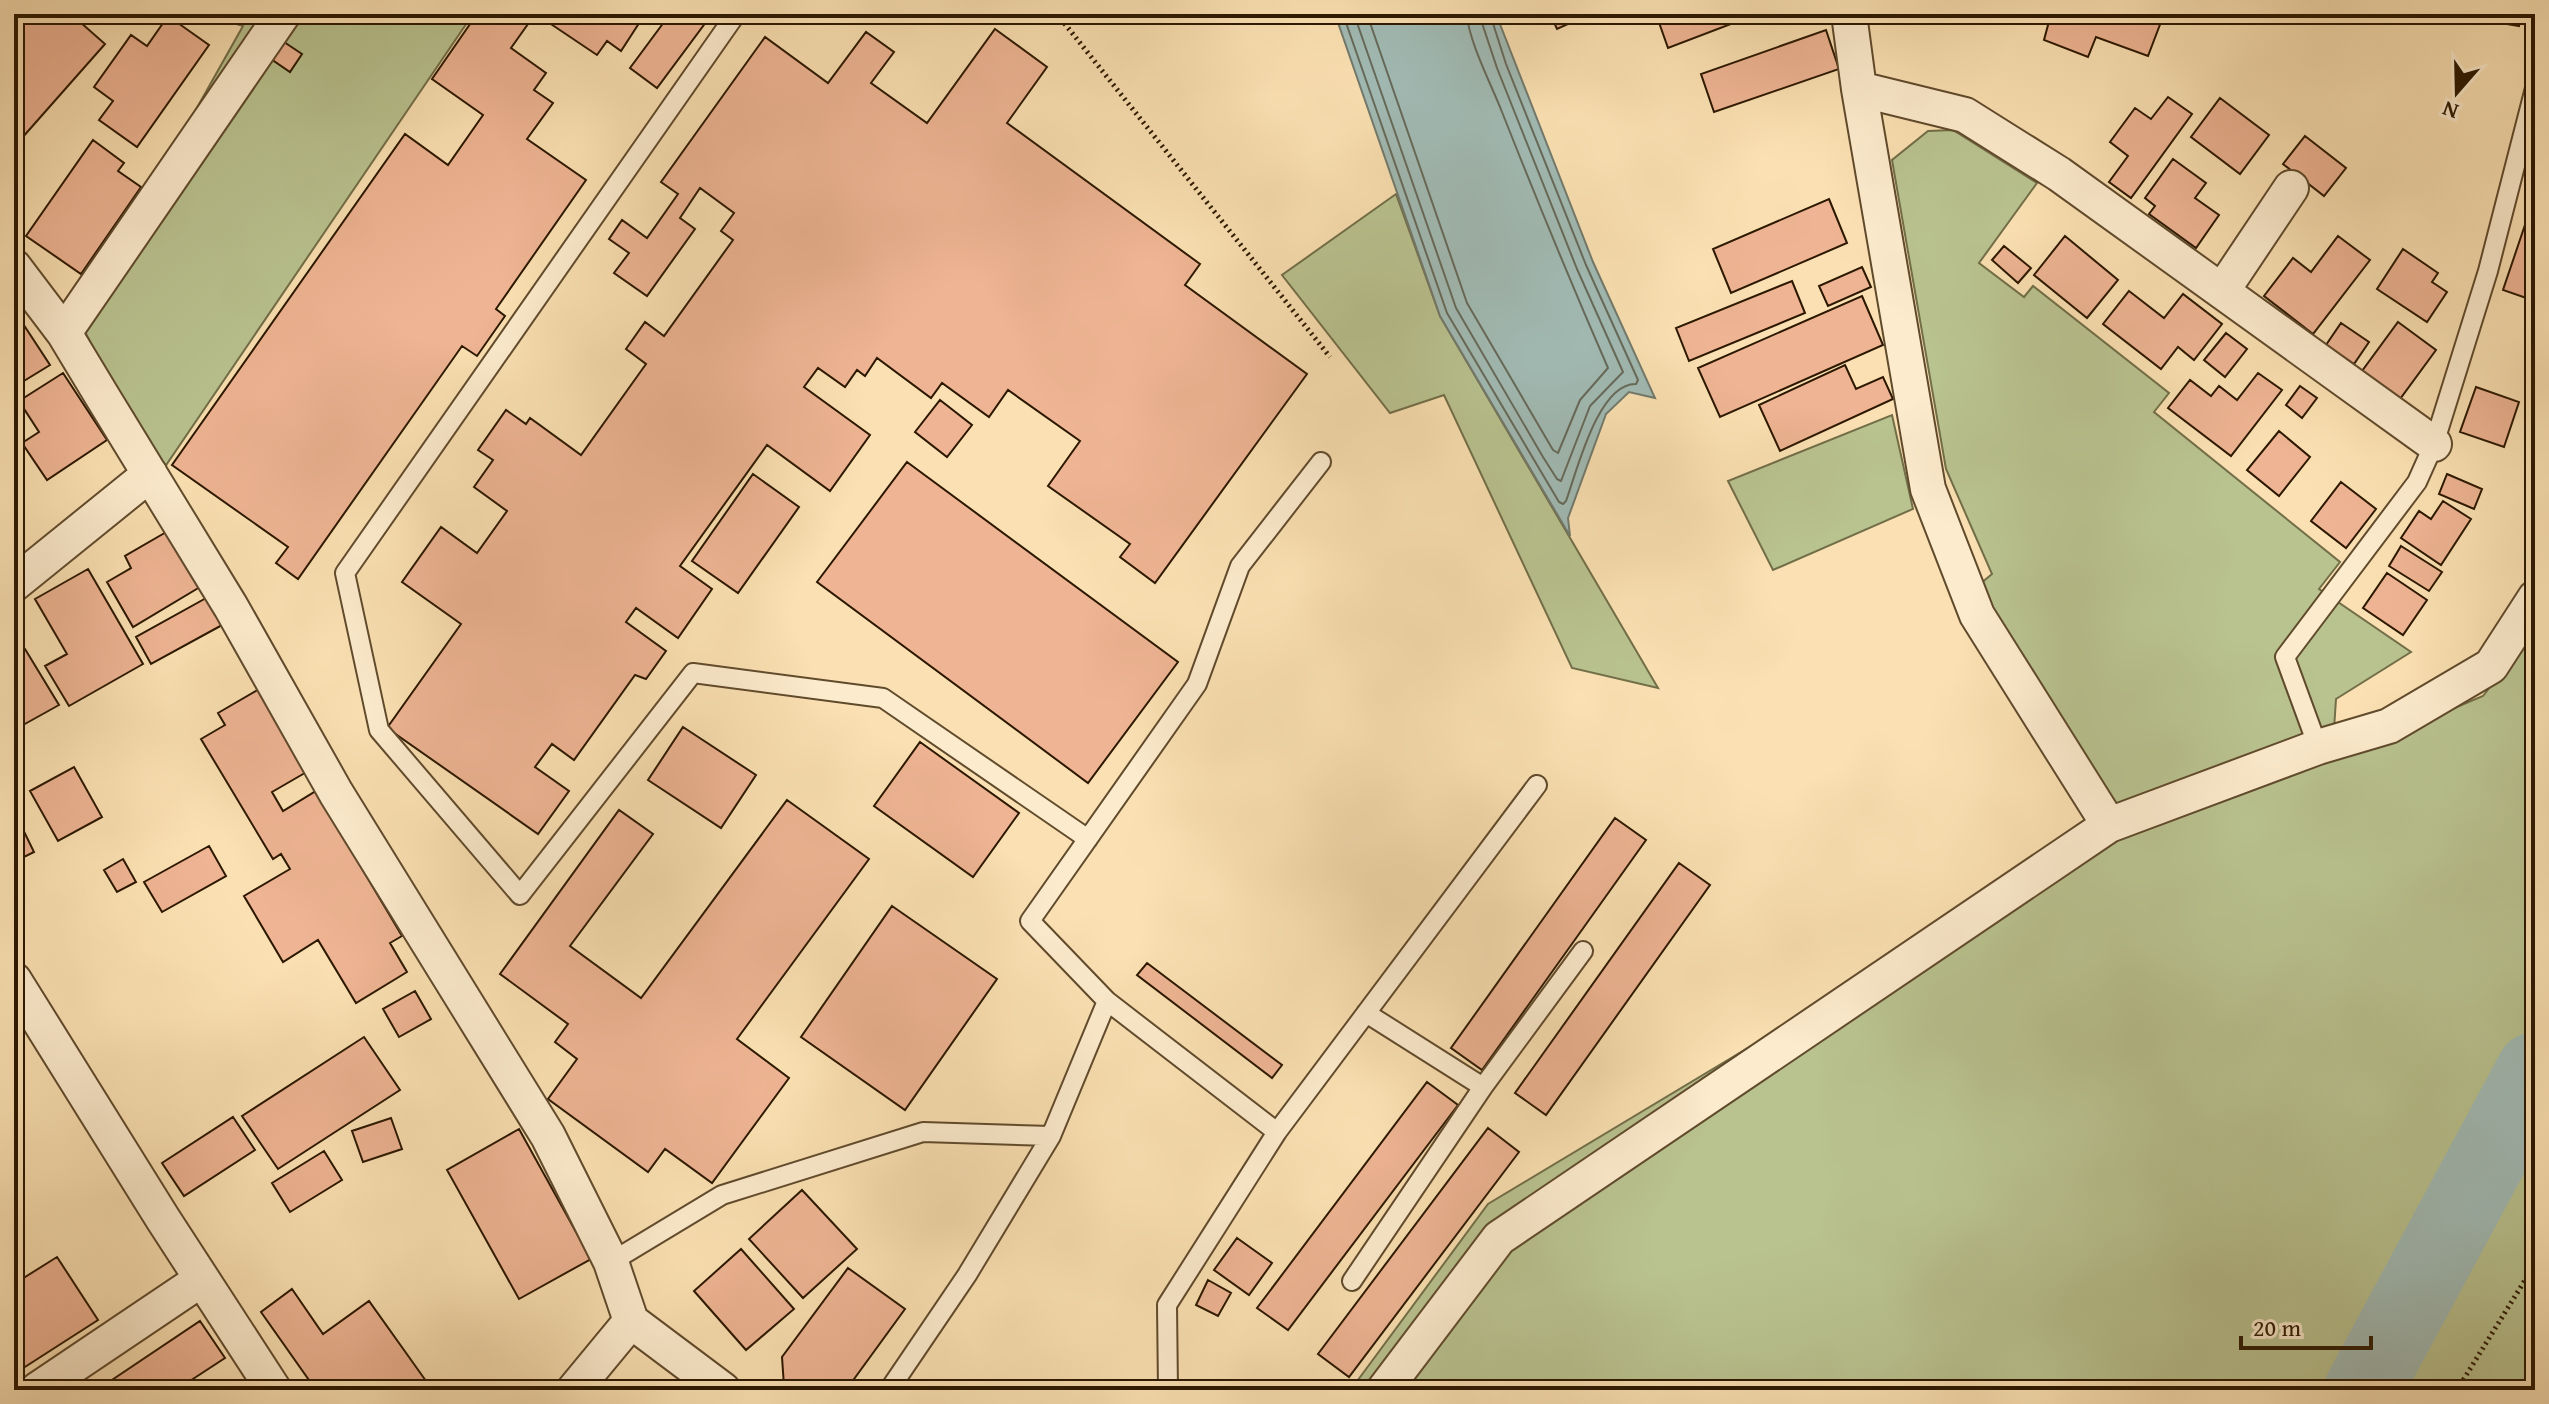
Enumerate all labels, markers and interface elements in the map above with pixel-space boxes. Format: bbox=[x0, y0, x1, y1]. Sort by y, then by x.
north arrow bbox=[2417, 52, 2497, 132]
text: N bbox=[2438, 93, 2463, 128]
scale bar bbox=[2241, 1300, 2371, 1350]
text: 20 m bbox=[2253, 1310, 2301, 1345]

